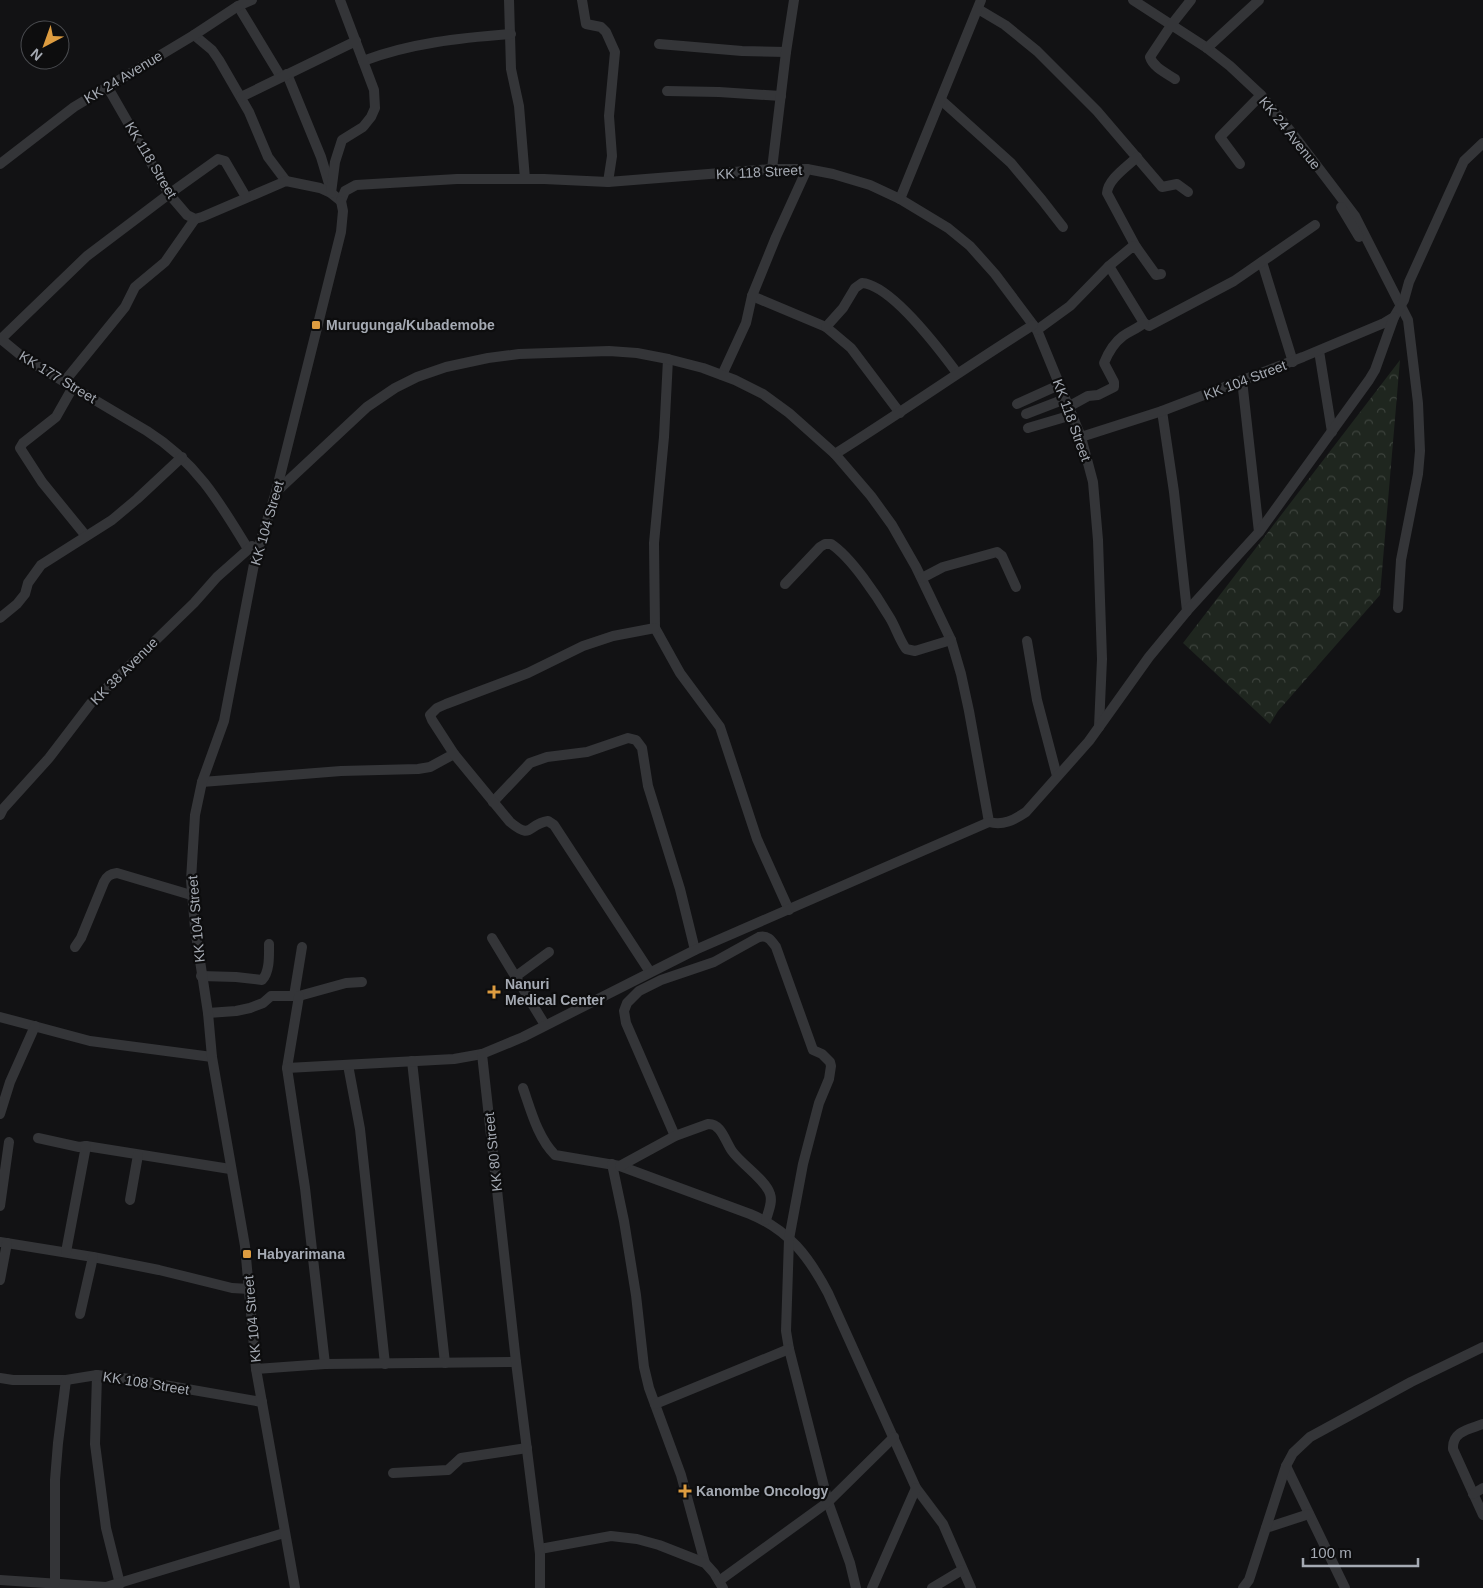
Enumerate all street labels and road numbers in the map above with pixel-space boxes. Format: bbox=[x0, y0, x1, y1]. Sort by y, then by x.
street label: KK 24 Avenue bbox=[81, 47, 165, 107]
street label: KK 24 Avenue bbox=[1256, 94, 1324, 173]
street label: KK 118 Street bbox=[122, 119, 180, 201]
street label: KK 118 Street bbox=[716, 162, 803, 182]
street label: KK 177 Street bbox=[17, 348, 100, 406]
street label: KK 104 Street bbox=[1201, 357, 1289, 403]
street label: KK 118 Street bbox=[1050, 377, 1094, 463]
street label: KK 104 Street bbox=[247, 479, 287, 567]
street label: KK 38 Avenue bbox=[87, 634, 161, 708]
street label: KK 104 Street bbox=[184, 875, 208, 963]
street label: KK 80 Street bbox=[481, 1112, 505, 1192]
street label: KK 104 Street bbox=[240, 1275, 264, 1363]
street label: KK 108 Street bbox=[102, 1368, 190, 1398]

